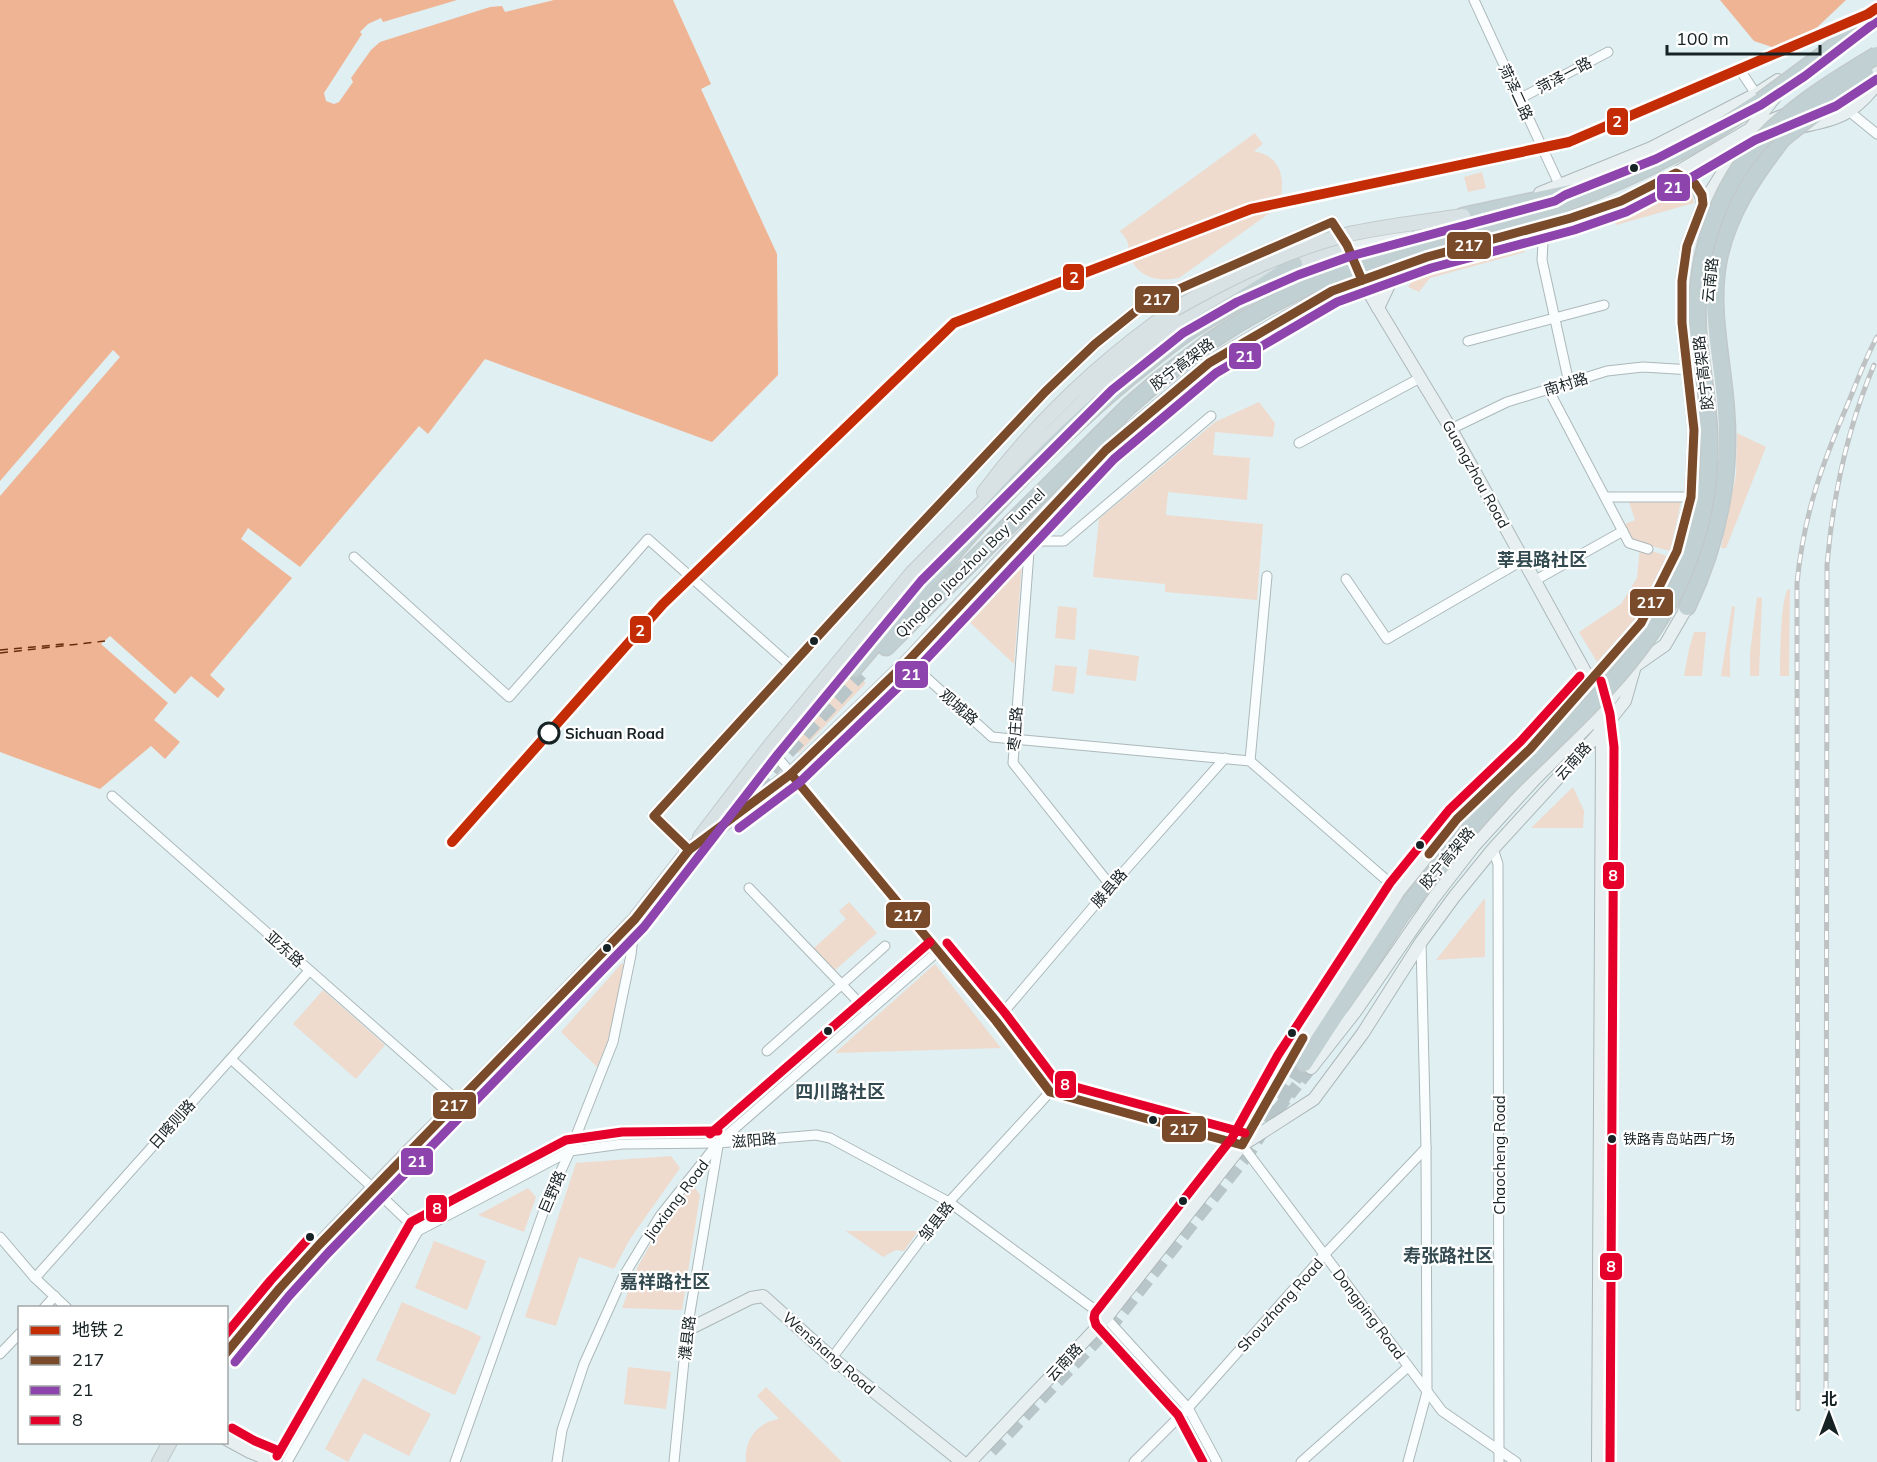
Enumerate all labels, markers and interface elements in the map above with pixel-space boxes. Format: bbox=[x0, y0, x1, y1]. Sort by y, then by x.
scale bar bbox=[1667, 18, 1820, 56]
text: 100 m bbox=[1676, 27, 1729, 50]
street label: 菏泽一路 bbox=[1533, 53, 1595, 97]
street label: 菏泽二路 bbox=[1495, 61, 1537, 123]
line badge: 2 bbox=[1606, 107, 1629, 136]
text: 2 bbox=[1612, 111, 1622, 131]
unlabelled marker bbox=[1628, 162, 1640, 174]
line badge: 21 bbox=[1656, 173, 1691, 202]
text: 21 bbox=[1663, 177, 1683, 197]
line badge: 217 bbox=[1446, 231, 1492, 260]
text: 217 bbox=[1455, 235, 1483, 255]
street label: 云南路 bbox=[1698, 257, 1722, 303]
line badge: 2 bbox=[1062, 263, 1085, 291]
text: 2 bbox=[1069, 267, 1079, 287]
line badge: 217 bbox=[1134, 285, 1180, 314]
text: 217 bbox=[1143, 289, 1171, 309]
street label: 胶宁高架路 bbox=[1146, 334, 1218, 394]
street label: 胶宁高架路 bbox=[1689, 335, 1717, 411]
line badge: 21 bbox=[1228, 342, 1262, 370]
text: 21 bbox=[1235, 346, 1255, 366]
street label: 南村路 bbox=[1542, 368, 1590, 400]
street label: Guangzhou Road bbox=[1438, 417, 1514, 531]
street label: Qingdao Jiaozhou Bay Tunnel bbox=[891, 484, 1049, 642]
district label: 莘县路社区 bbox=[1497, 548, 1587, 571]
line badge: 217 bbox=[1629, 588, 1674, 617]
text: 217 bbox=[1637, 592, 1665, 612]
line badge: 2 bbox=[629, 615, 652, 644]
text: 2 bbox=[635, 620, 645, 640]
unlabelled marker bbox=[808, 635, 820, 647]
line badge: 21 bbox=[894, 660, 929, 689]
text: 21 bbox=[901, 664, 921, 684]
street label: 观城路 bbox=[936, 685, 982, 729]
street label: 枣庄路 bbox=[1004, 706, 1026, 752]
marker: Sichuan Road bbox=[538, 722, 560, 744]
place label: Sichuan Road bbox=[565, 724, 664, 743]
street label: 云南路 bbox=[1551, 738, 1595, 784]
street label: 胶宁高架路 bbox=[1416, 823, 1478, 893]
unlabelled marker bbox=[1414, 839, 1426, 851]
line badge: 8 bbox=[1602, 861, 1625, 890]
street label: 滕县路 bbox=[1087, 865, 1131, 911]
text: 8 bbox=[1608, 865, 1618, 885]
line badge: 217 bbox=[885, 901, 931, 929]
text: 217 bbox=[894, 905, 922, 925]
street label: 亚东路 bbox=[262, 927, 308, 971]
unlabelled marker bbox=[601, 942, 613, 954]
unlabelled marker bbox=[822, 1025, 834, 1037]
unlabelled marker bbox=[1286, 1027, 1298, 1039]
line badge: 8 bbox=[1054, 1070, 1077, 1099]
text: 8 bbox=[1060, 1074, 1070, 1094]
district label: 四川路社区 bbox=[795, 1080, 885, 1103]
line badge: 217 bbox=[432, 1091, 477, 1120]
street label: 日喀则路 bbox=[145, 1095, 199, 1153]
text: 217 bbox=[440, 1095, 468, 1115]
street label: Chaocheng Road bbox=[1490, 1095, 1509, 1215]
unlabelled marker bbox=[1147, 1114, 1159, 1126]
line badge: 217 bbox=[1161, 1115, 1207, 1143]
text: 217 bbox=[1170, 1119, 1198, 1139]
street label: 滋阳路 bbox=[731, 1129, 777, 1151]
place label: 铁路青岛站西广场 bbox=[1623, 1130, 1735, 1148]
marker: 铁路青岛站西广场 bbox=[1606, 1133, 1618, 1145]
line badge: 21 bbox=[400, 1147, 434, 1176]
text: 21 bbox=[407, 1151, 427, 1171]
street label: Jiaxiang Road bbox=[639, 1156, 713, 1244]
street label: 巨野路 bbox=[534, 1168, 570, 1216]
line badge: 8 bbox=[425, 1194, 448, 1223]
unlabelled marker bbox=[1177, 1195, 1189, 1207]
street label: 邹县路 bbox=[915, 1197, 957, 1245]
text: 8 bbox=[432, 1198, 442, 1218]
unlabelled marker bbox=[304, 1231, 316, 1243]
district label: 寿张路社区 bbox=[1403, 1244, 1493, 1267]
line badge: 8 bbox=[1599, 1252, 1623, 1281]
street label: Shouzhang Road bbox=[1233, 1254, 1327, 1356]
text: 8 bbox=[1606, 1256, 1616, 1276]
street label: Dongping Road bbox=[1329, 1265, 1409, 1363]
district label: 嘉祥路社区 bbox=[620, 1270, 710, 1293]
legend bbox=[18, 1306, 228, 1444]
street label: Wenshang Road bbox=[779, 1308, 879, 1398]
street label: 濮县路 bbox=[675, 1315, 699, 1361]
text: 地铁 2 bbox=[72, 1318, 124, 1341]
street label: 云南路 bbox=[1042, 1339, 1086, 1385]
text: 217 bbox=[72, 1348, 104, 1371]
text: 21 bbox=[72, 1378, 94, 1401]
north arrow bbox=[1799, 1384, 1859, 1444]
text: 北 bbox=[1821, 1389, 1837, 1409]
text: 8 bbox=[72, 1408, 83, 1431]

